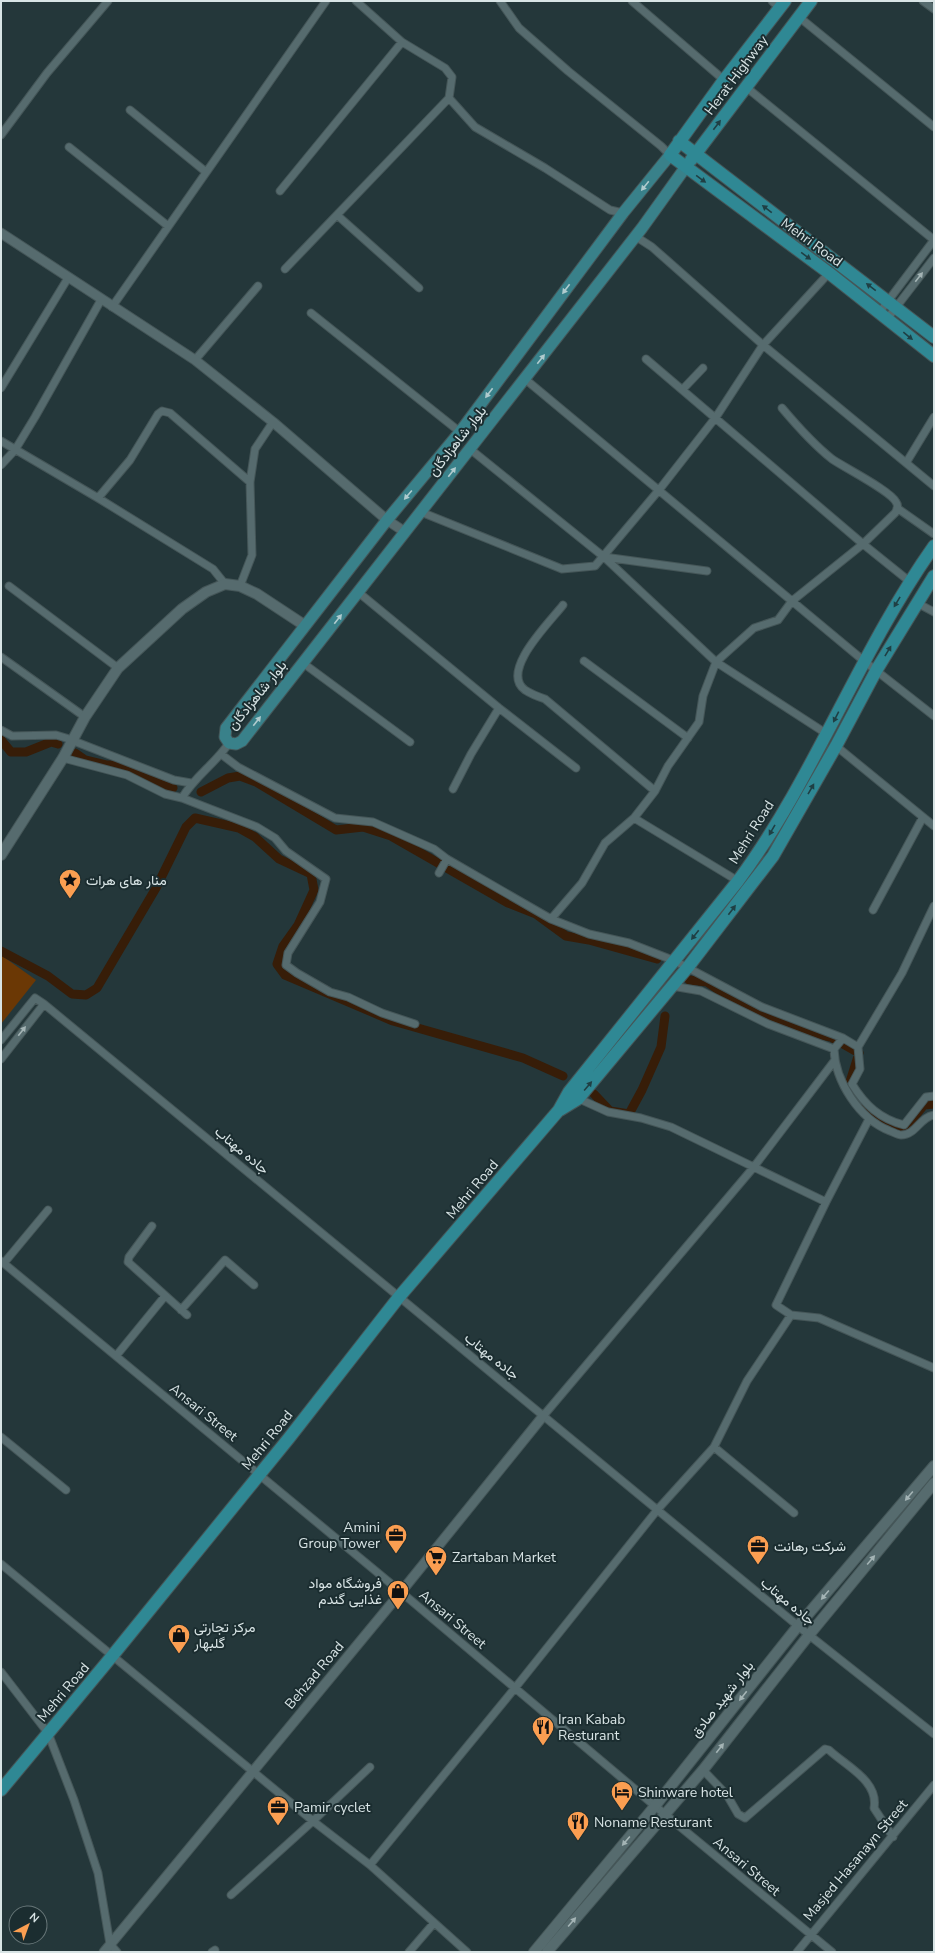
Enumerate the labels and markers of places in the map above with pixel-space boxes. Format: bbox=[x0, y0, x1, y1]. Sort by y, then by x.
place icon: منار های هرات bbox=[57, 867, 83, 900]
place label: منار های هرات bbox=[86, 871, 167, 890]
place label: Amini Group Tower bbox=[298, 1518, 380, 1553]
office icon: Amini Group Tower bbox=[383, 1522, 409, 1555]
office icon: شرکت رهانت bbox=[745, 1533, 771, 1566]
place label: شرکت رهانت bbox=[774, 1537, 846, 1556]
supermarket icon: Zartaban Market bbox=[423, 1544, 449, 1577]
place label: Zartaban Market bbox=[452, 1548, 556, 1567]
place label: فروشگاه مواد غذایی گندم bbox=[309, 1574, 382, 1609]
shop icon: فروشگاه مواد غذایی گندم bbox=[385, 1578, 411, 1611]
place label: مرکز تجارتی گلبهار bbox=[193, 1618, 256, 1653]
shop icon: مرکز تجارتی گلبهار bbox=[166, 1622, 192, 1655]
place label: Iran Kabab Resturant bbox=[558, 1710, 625, 1745]
restaurant icon: Iran Kabab Resturant bbox=[530, 1714, 556, 1747]
hotel icon: Shinware hotel bbox=[609, 1779, 635, 1812]
place label: Shinware hotel bbox=[638, 1783, 734, 1802]
office icon: Pamir cyclet bbox=[265, 1794, 291, 1827]
place label: Pamir cyclet bbox=[294, 1798, 370, 1817]
restaurant icon: Noname Resturant bbox=[565, 1809, 591, 1842]
place label: Noname Resturant bbox=[594, 1813, 712, 1832]

